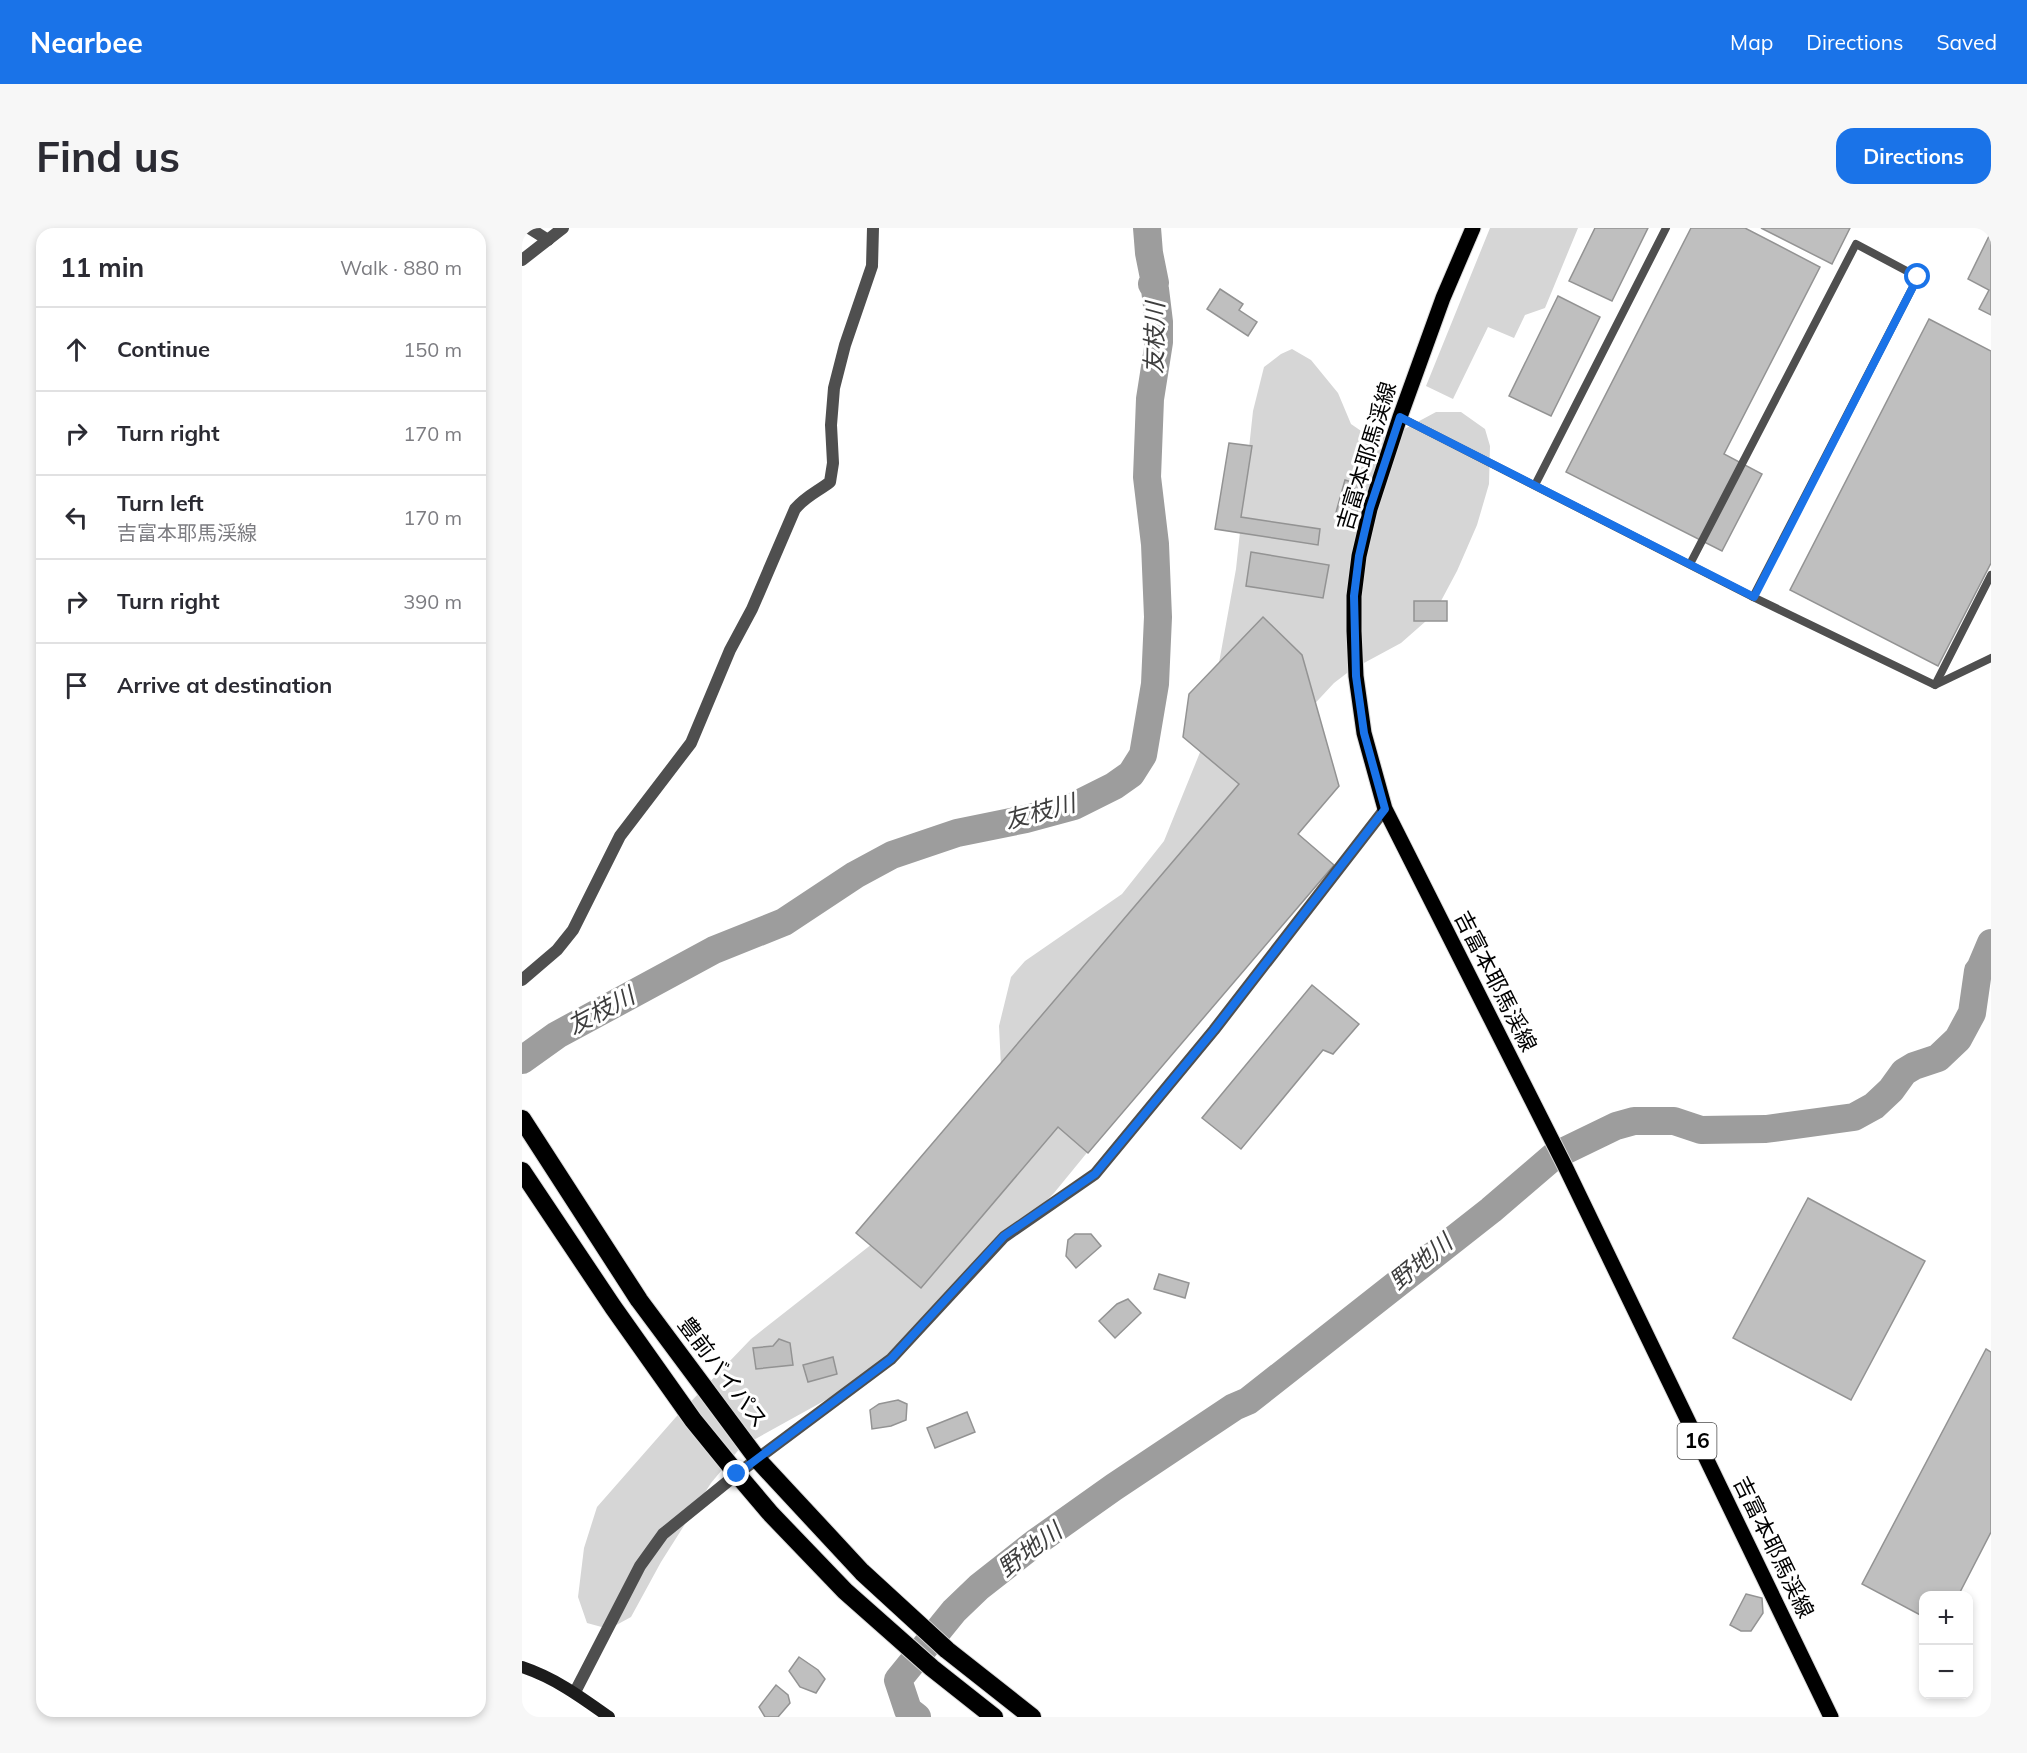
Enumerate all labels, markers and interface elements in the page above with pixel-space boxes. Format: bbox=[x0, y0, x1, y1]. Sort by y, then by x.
text: Nearbee bbox=[30, 25, 143, 60]
text: Map bbox=[1730, 29, 1773, 55]
text: Directions bbox=[1806, 29, 1903, 55]
text: Saved bbox=[1936, 29, 1997, 55]
button: Directions bbox=[1836, 128, 1991, 184]
text: Find us bbox=[36, 130, 180, 183]
text: 11 min bbox=[60, 251, 144, 284]
text: Walk · 880 m bbox=[340, 255, 462, 280]
route start bbox=[1904, 263, 1930, 289]
water label: 友枝川 bbox=[1138, 299, 1170, 374]
icon: ahead bbox=[60, 333, 93, 366]
text: Continue bbox=[117, 335, 210, 363]
text: 150 m bbox=[403, 337, 462, 362]
street label: 吉富本耶馬渓線 bbox=[1330, 378, 1402, 534]
icon: right bbox=[60, 417, 93, 450]
text: Turn right bbox=[117, 419, 220, 447]
text: 170 m bbox=[403, 421, 462, 446]
text: Turn left bbox=[117, 489, 204, 517]
icon: left bbox=[60, 501, 93, 534]
text: 170 m bbox=[403, 505, 462, 530]
text: 吉富本耶馬渓線 bbox=[117, 520, 257, 545]
icon: right bbox=[60, 585, 93, 618]
text: Turn right bbox=[117, 587, 220, 615]
text: 390 m bbox=[403, 589, 462, 614]
icon: arrive bbox=[60, 669, 93, 702]
text: Arrive at destination bbox=[117, 671, 332, 699]
water label: 友枝川 bbox=[1001, 786, 1081, 835]
street label: 吉富本耶馬渓線 bbox=[1449, 906, 1543, 1056]
water label: 友枝川 bbox=[562, 979, 642, 1040]
water label: 野地川 bbox=[1383, 1225, 1460, 1296]
street label: 豊前バイパス bbox=[672, 1311, 774, 1433]
road number: 16 bbox=[1678, 1423, 1716, 1459]
route end bbox=[723, 1460, 749, 1486]
street label: 吉富本耶馬渓線 bbox=[1728, 1472, 1820, 1622]
water label: 野地川 bbox=[992, 1514, 1070, 1583]
map controls bbox=[1919, 1591, 1973, 1699]
button: + bbox=[1919, 1591, 1973, 1645]
button: − bbox=[1919, 1645, 1973, 1699]

